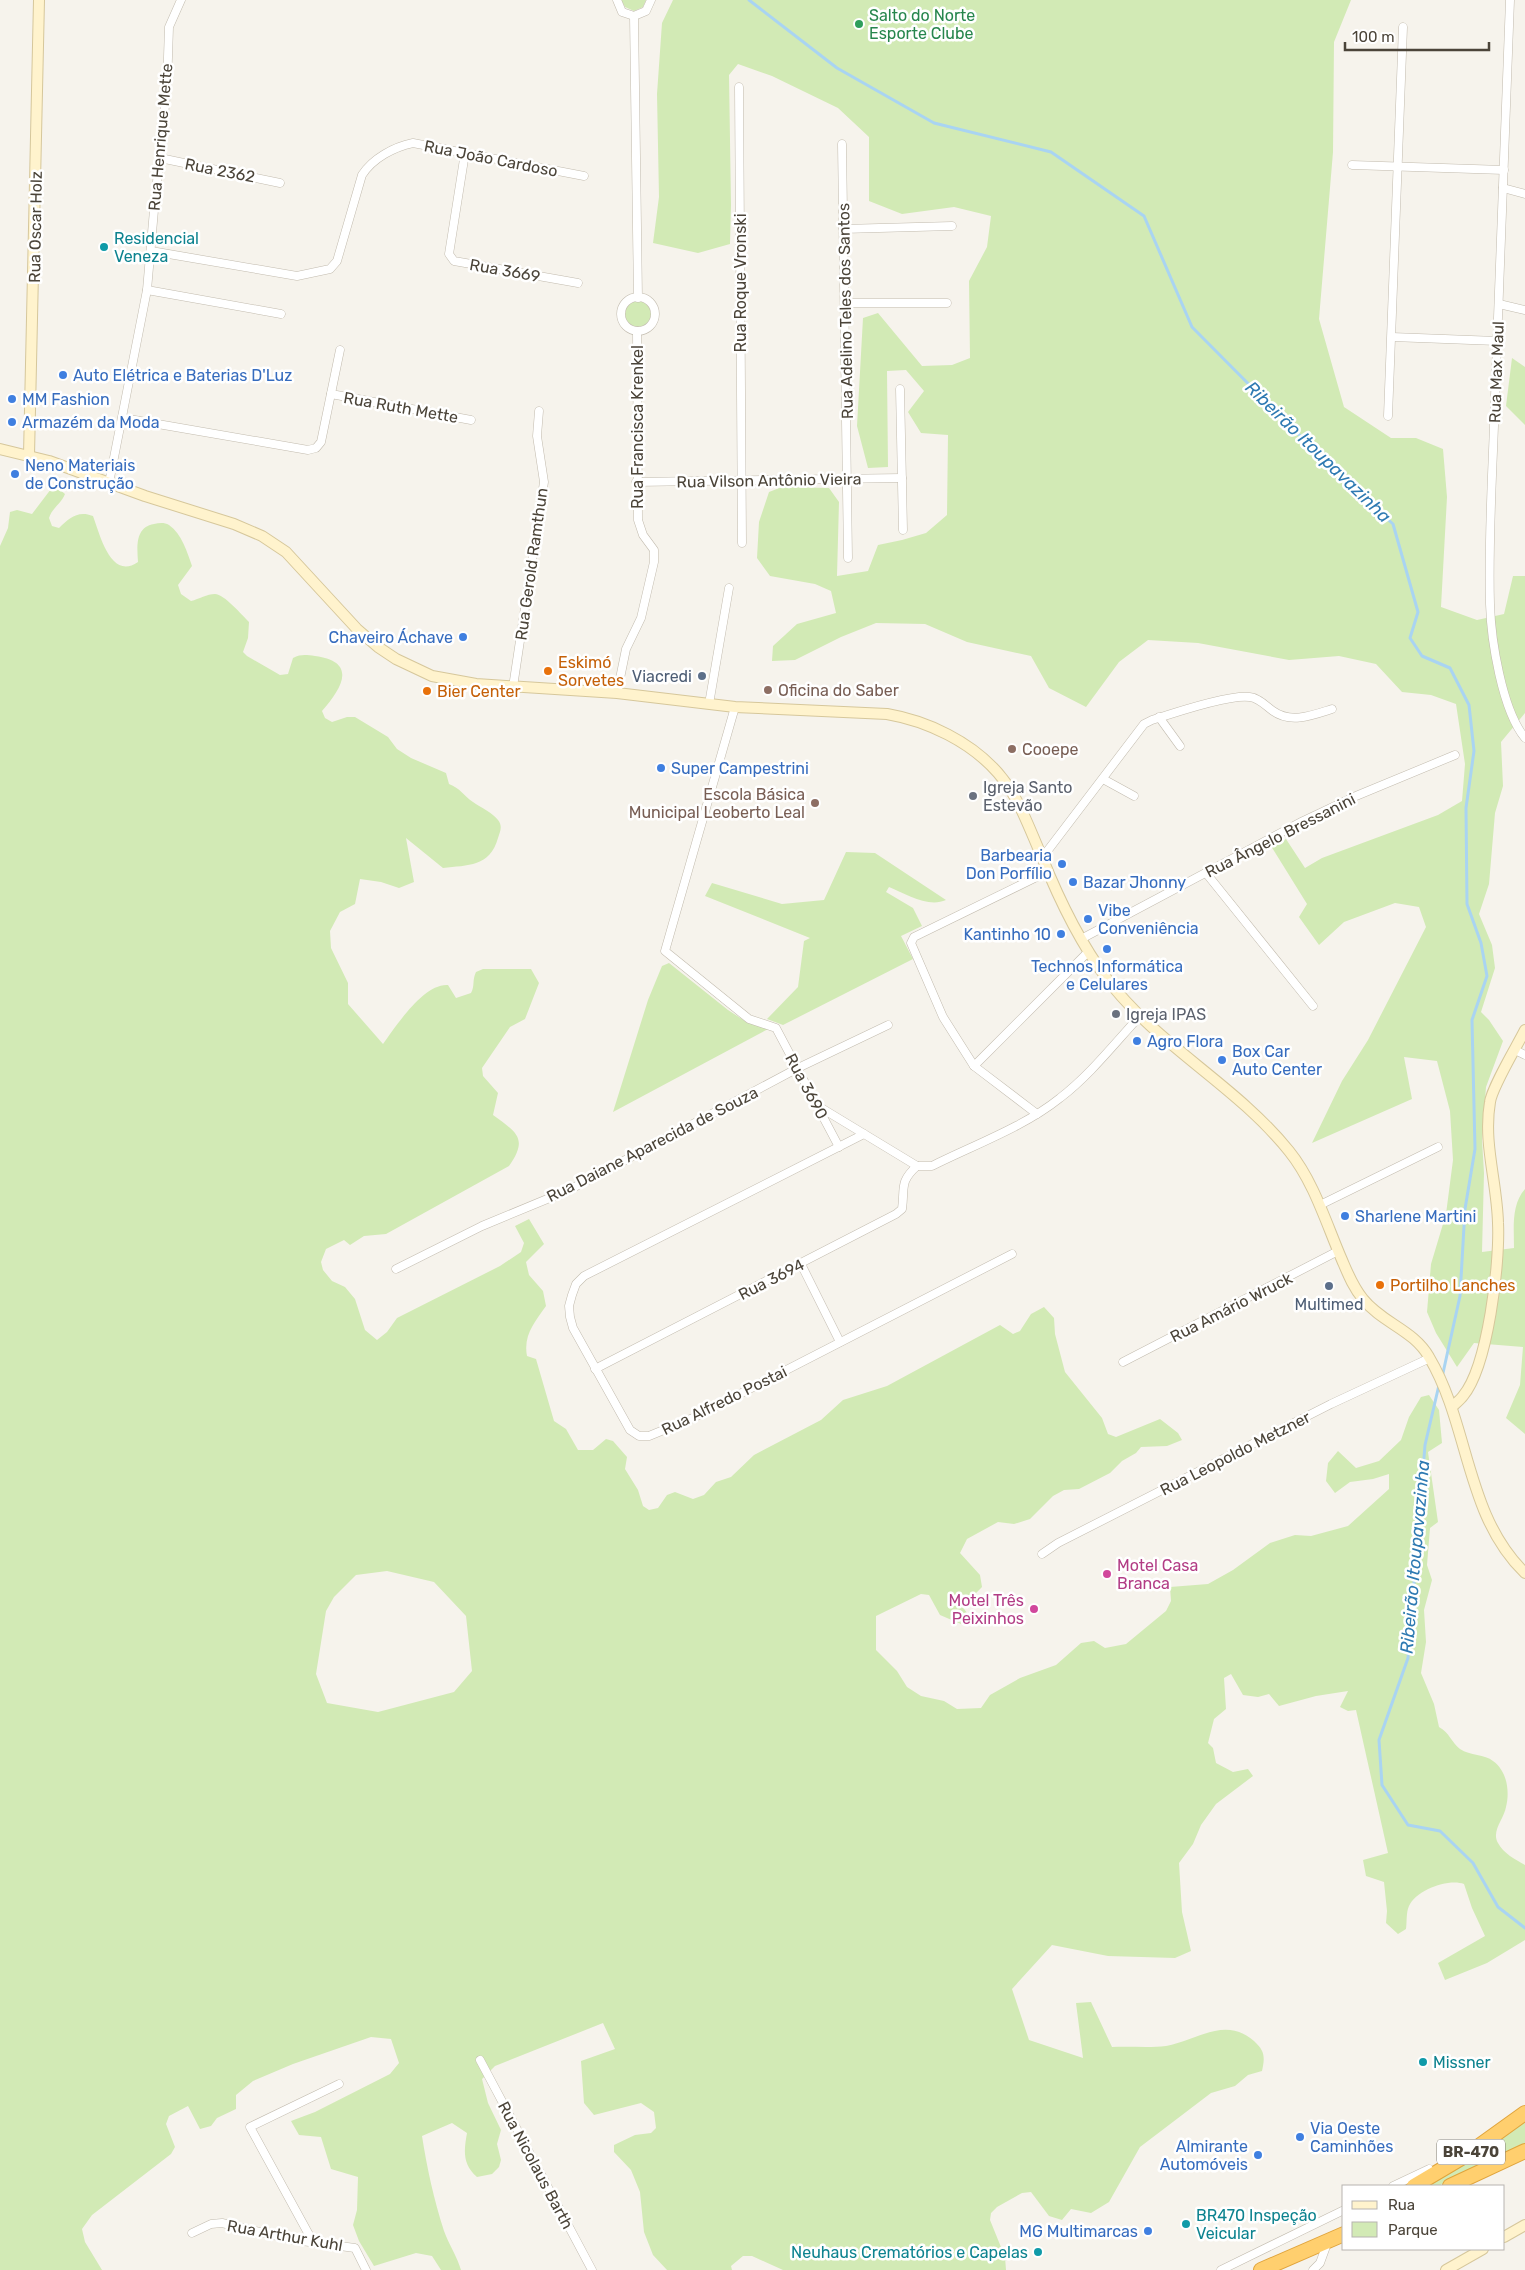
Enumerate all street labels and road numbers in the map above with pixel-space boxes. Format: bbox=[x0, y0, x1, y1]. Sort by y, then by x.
street label: Rua Henrique Mette bbox=[145, 62, 176, 212]
street label: Rua João Cardoso bbox=[423, 136, 559, 181]
street label: Rua 2362 bbox=[183, 154, 257, 187]
street label: Rua Oscar Holz bbox=[25, 171, 46, 283]
street label: Rua Adelino Teles dos Santos bbox=[834, 203, 857, 419]
street label: Rua Roque Vronski bbox=[731, 214, 750, 352]
street label: Rua 3669 bbox=[468, 255, 542, 286]
street label: Rua Max Maul bbox=[1485, 321, 1508, 423]
street label: Rua Francisca Krenkel bbox=[628, 345, 647, 509]
street label: Rua Ruth Mette bbox=[342, 388, 460, 427]
street label: Rua Vilson Antônio Vieira bbox=[676, 469, 862, 492]
street label: Rua Gerold Ramthun bbox=[511, 487, 552, 642]
street label: Rua Ângelo Bressanini bbox=[1202, 789, 1359, 882]
street label: Rua 3690 bbox=[781, 1050, 832, 1122]
street label: Rua Daiane Aparecida de Souza bbox=[543, 1083, 761, 1206]
street label: Rua 3694 bbox=[735, 1255, 807, 1304]
street label: Rua Amário Wruck bbox=[1167, 1268, 1296, 1346]
street label: Rua Alfredo Postai bbox=[658, 1362, 790, 1439]
street label: Rua Leopoldo Metzner bbox=[1157, 1407, 1313, 1500]
street label: Rua Nicolaus Barth bbox=[494, 2098, 577, 2232]
road number: BR-470 bbox=[1437, 2140, 1505, 2164]
street label: Rua Arthur Kuhl bbox=[226, 2216, 344, 2255]

